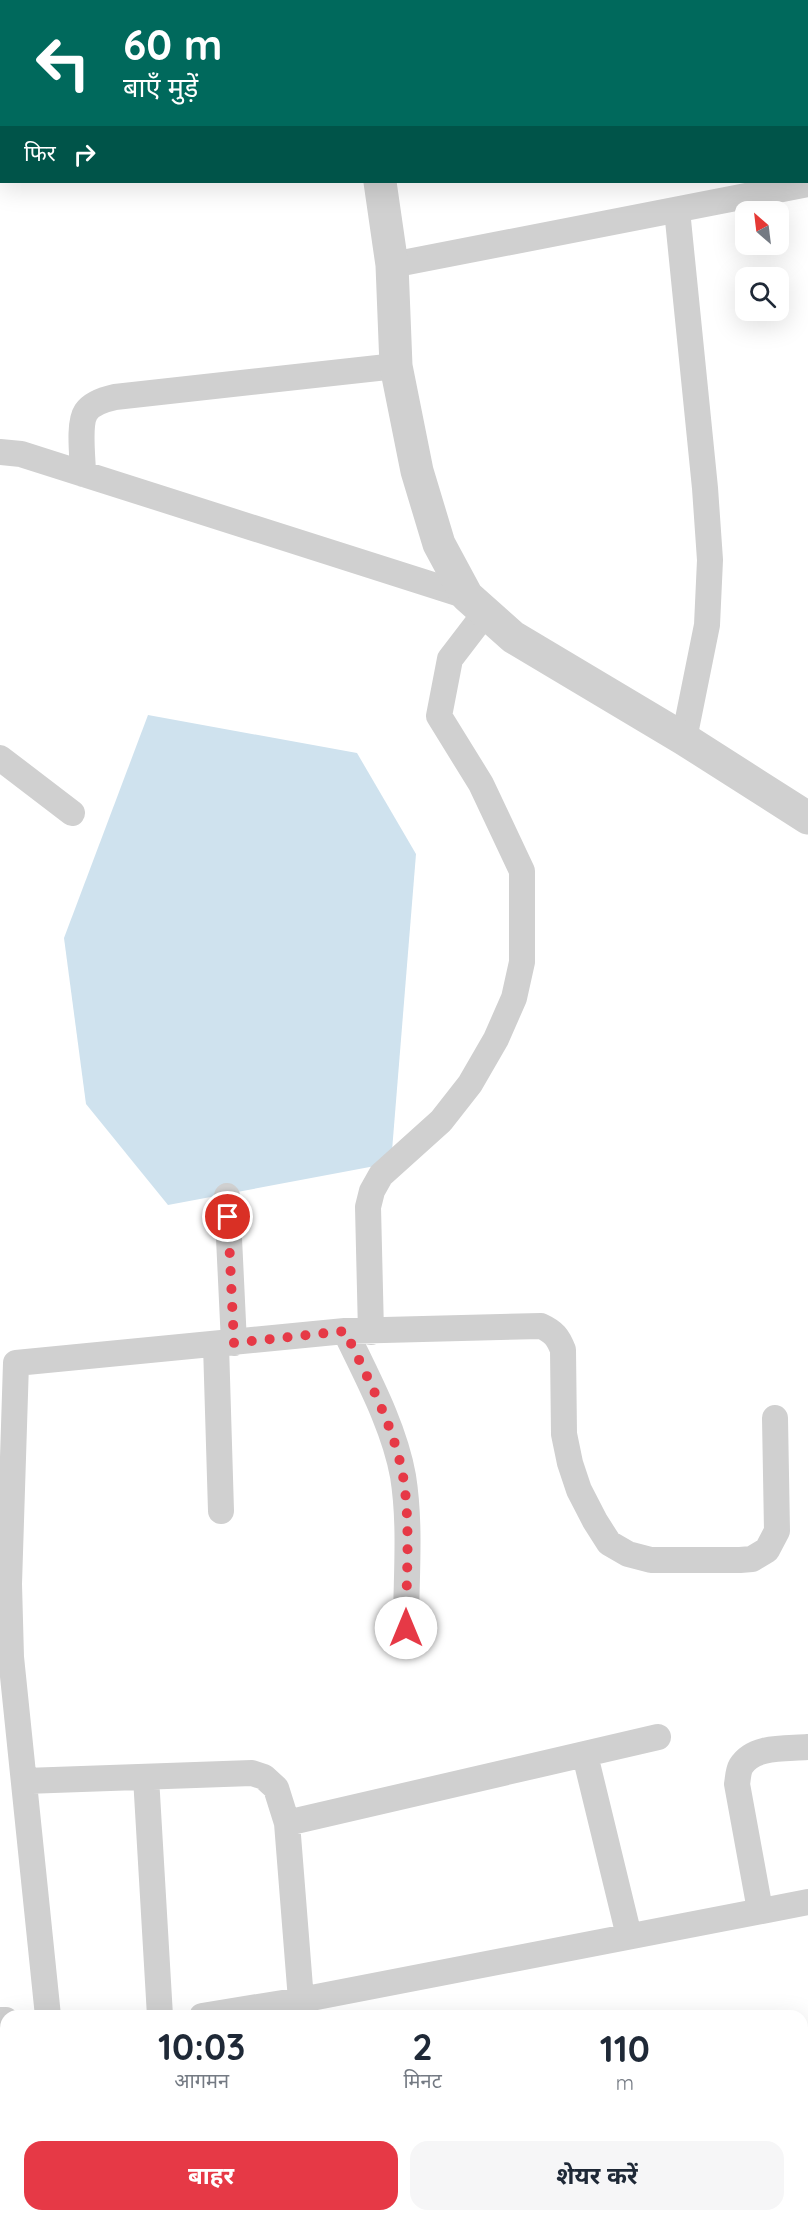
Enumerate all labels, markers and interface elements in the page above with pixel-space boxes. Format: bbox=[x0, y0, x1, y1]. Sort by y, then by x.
text: 60 m bbox=[123, 18, 223, 71]
icon: left bbox=[24, 24, 102, 102]
text: बाएँ मुड़ें bbox=[123, 70, 198, 104]
icon: right bbox=[68, 138, 101, 171]
text: फिर bbox=[24, 139, 56, 167]
north arrow bbox=[735, 201, 789, 255]
map controls bbox=[735, 201, 789, 321]
button: search bbox=[735, 267, 789, 321]
pin bbox=[202, 1191, 253, 1242]
icon: arrive bbox=[211, 1200, 244, 1233]
position arrow bbox=[374, 1596, 438, 1660]
text: 10:03 bbox=[158, 2024, 245, 2069]
text: 2 bbox=[412, 2024, 433, 2069]
text: 110 bbox=[600, 2026, 650, 2071]
text: आगमन bbox=[174, 2068, 229, 2093]
text: मिनट bbox=[403, 2068, 442, 2093]
text: m bbox=[616, 2070, 634, 2095]
button: बाहर bbox=[24, 2141, 398, 2210]
button: शेयर करें bbox=[410, 2141, 784, 2210]

